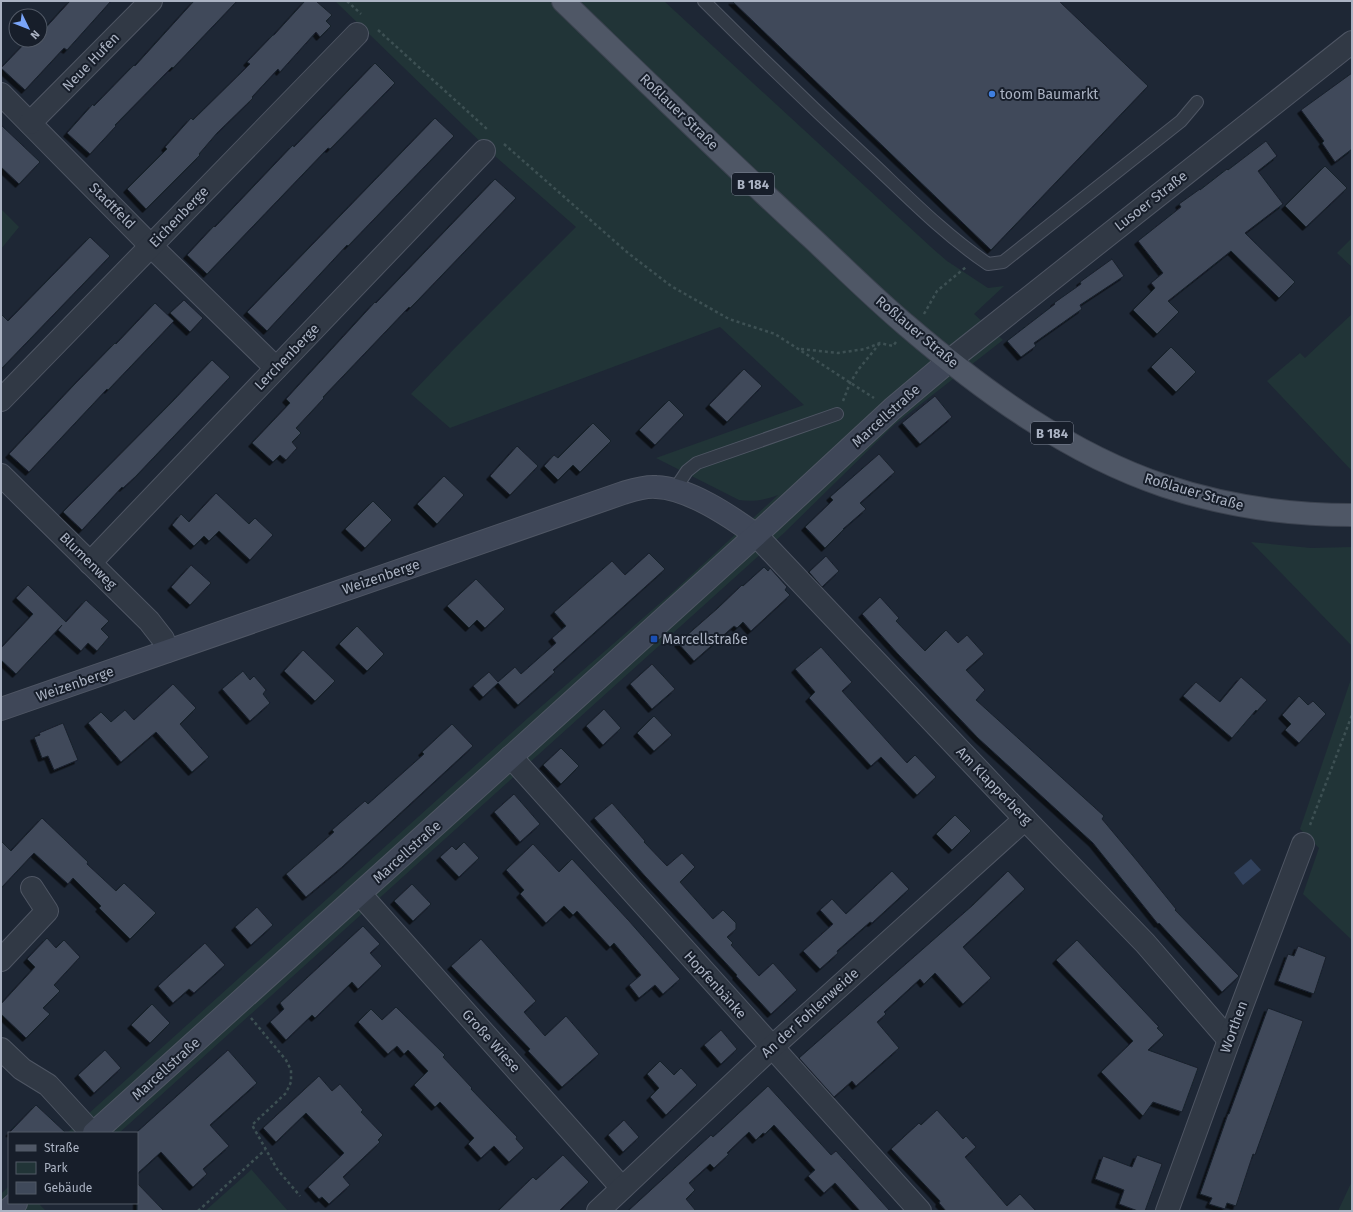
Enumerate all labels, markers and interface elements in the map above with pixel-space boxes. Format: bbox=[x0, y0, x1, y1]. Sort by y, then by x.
north arrow bbox=[8, 8, 48, 48]
text: N bbox=[28, 27, 42, 42]
street label: Neue Hufen bbox=[59, 29, 123, 95]
street label: Roßlauer Straße bbox=[636, 70, 722, 154]
place label: toom Baumarkt bbox=[1000, 86, 1099, 103]
marker: toom Baumarkt bbox=[987, 89, 997, 99]
street label: Lusoer Straße bbox=[1111, 167, 1191, 235]
road number: B 184 bbox=[732, 173, 774, 195]
street label: Stadtfeld bbox=[85, 179, 139, 233]
street label: Eichenberge bbox=[146, 183, 212, 251]
street label: Roßlauer Straße bbox=[872, 293, 962, 371]
street label: Lerchenberge bbox=[251, 320, 323, 394]
street label: Marcellstraße bbox=[848, 381, 924, 451]
road number: B 184 bbox=[1031, 422, 1073, 444]
street label: Roßlauer Straße bbox=[1142, 470, 1246, 514]
street label: Blumenweg bbox=[56, 529, 121, 594]
street label: Weizenberge bbox=[340, 556, 422, 598]
place label: Marcellstraße bbox=[662, 631, 748, 648]
marker: Marcellstraße bbox=[649, 634, 659, 644]
street label: Weizenberge bbox=[34, 663, 116, 705]
street label: Am Klapperberg bbox=[953, 744, 1036, 829]
street label: Marcellstraße bbox=[369, 817, 445, 887]
street label: Hopfenbänke bbox=[680, 948, 750, 1022]
street label: An der Fohlenweide bbox=[758, 965, 862, 1061]
street label: Worthen bbox=[1217, 999, 1251, 1055]
street label: Große Wiese bbox=[458, 1006, 524, 1076]
street label: Marcellstraße bbox=[128, 1034, 204, 1104]
legend bbox=[8, 1132, 138, 1204]
text: Straße bbox=[44, 1141, 79, 1155]
text: Park bbox=[44, 1161, 68, 1175]
text: Gebäude bbox=[44, 1181, 92, 1195]

